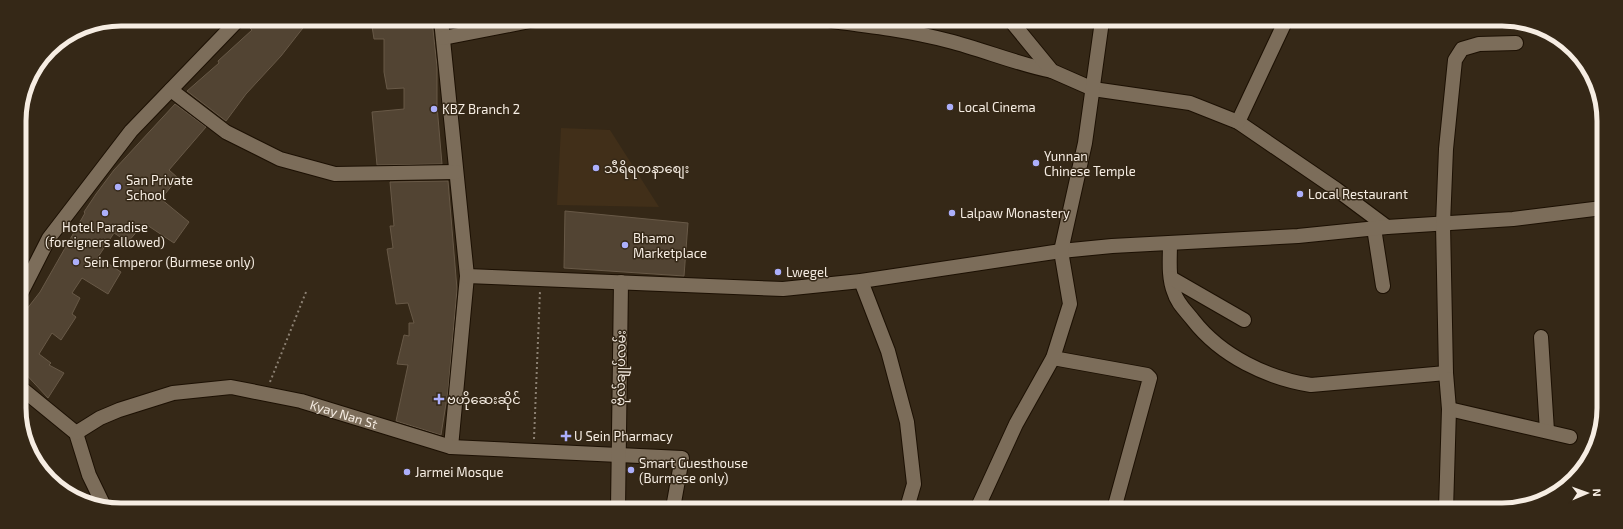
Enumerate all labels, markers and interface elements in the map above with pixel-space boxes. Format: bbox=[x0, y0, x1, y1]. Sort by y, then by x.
place label: Local Cinema bbox=[958, 99, 1036, 115]
place label: KBZ Branch 2 bbox=[442, 101, 520, 117]
marker: Local Cinema bbox=[945, 102, 955, 112]
marker: KBZ Branch 2 bbox=[429, 104, 439, 114]
place label: Yunnan Chinese Temple bbox=[1044, 148, 1136, 179]
marker: Yunnan Chinese Temple bbox=[1031, 158, 1041, 168]
place label: သီရိရတနာစျေး bbox=[604, 160, 689, 179]
marker: သီရိရတနာစျေး bbox=[591, 163, 601, 173]
place label: San Private School bbox=[126, 172, 193, 203]
marker: San Private School bbox=[113, 182, 123, 192]
place label: Local Restaurant bbox=[1308, 186, 1408, 202]
marker: Local Restaurant bbox=[1295, 189, 1305, 199]
place label: Lalpaw Monastery bbox=[960, 205, 1070, 221]
marker: Hotel Paradise (foreigners allowed) bbox=[100, 208, 110, 218]
marker: Lalpaw Monastery bbox=[947, 208, 957, 218]
place label: Hotel Paradise (foreigners allowed) bbox=[45, 219, 165, 250]
place label: Bhamo Marketplace bbox=[633, 230, 707, 261]
marker: Bhamo Marketplace bbox=[620, 240, 630, 250]
place label: Sein Emperor (Burmese only) bbox=[84, 254, 255, 270]
marker: Sein Emperor (Burmese only) bbox=[71, 257, 81, 267]
place label: Lwegel bbox=[786, 264, 828, 280]
marker: Lwegel bbox=[773, 267, 783, 277]
street label: ဗိုလ်ချုပ်လမ်း bbox=[611, 330, 632, 406]
place label: ဗဟိုဆေးဆိုင် bbox=[447, 391, 521, 410]
marker: ဗဟိုဆေးဆိုင် bbox=[434, 394, 444, 404]
street label: Kyay Nan St bbox=[308, 396, 380, 432]
place label: U Sein Pharmacy bbox=[574, 428, 673, 444]
marker: U Sein Pharmacy bbox=[561, 431, 571, 441]
place label: Smart Guesthouse (Burmese only) bbox=[639, 455, 748, 486]
place label: Jarmei Mosque bbox=[415, 464, 503, 480]
marker: Smart Guesthouse (Burmese only) bbox=[626, 465, 636, 475]
marker: Jarmei Mosque bbox=[402, 467, 412, 477]
north arrow bbox=[1567, 473, 1607, 513]
text: N bbox=[1591, 488, 1604, 497]

